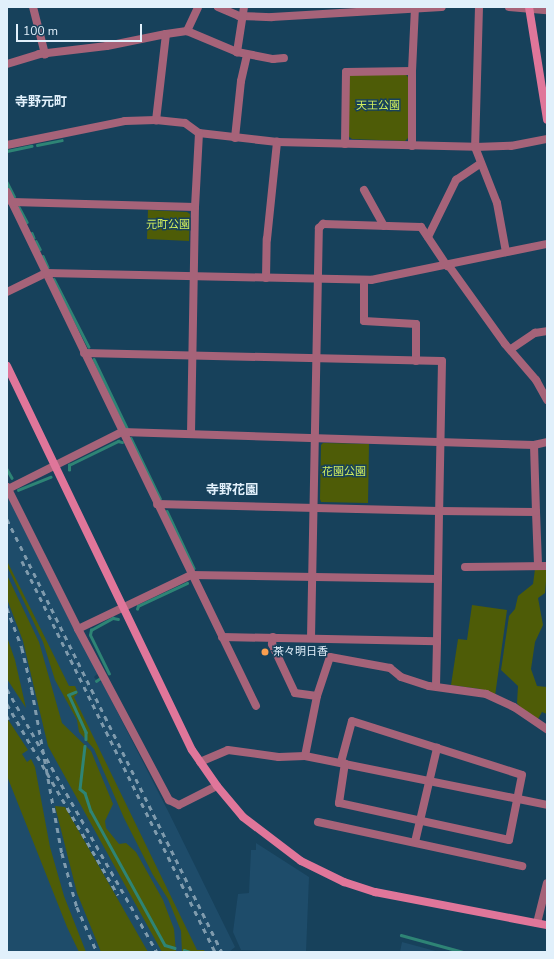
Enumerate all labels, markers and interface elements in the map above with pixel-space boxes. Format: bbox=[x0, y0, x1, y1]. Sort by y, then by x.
scale bar bbox=[18, 16, 144, 42]
text: 100 m bbox=[23, 23, 58, 39]
district label: 寺野元町 bbox=[15, 94, 67, 110]
park label: 天王公園 bbox=[356, 99, 400, 113]
park label: 元町公園 bbox=[146, 218, 190, 232]
park label: 花園公園 bbox=[322, 465, 366, 479]
district label: 寺野花園 bbox=[206, 482, 258, 498]
place label: 茶々明日香 bbox=[273, 645, 328, 659]
marker: 茶々明日香 bbox=[260, 647, 270, 657]

